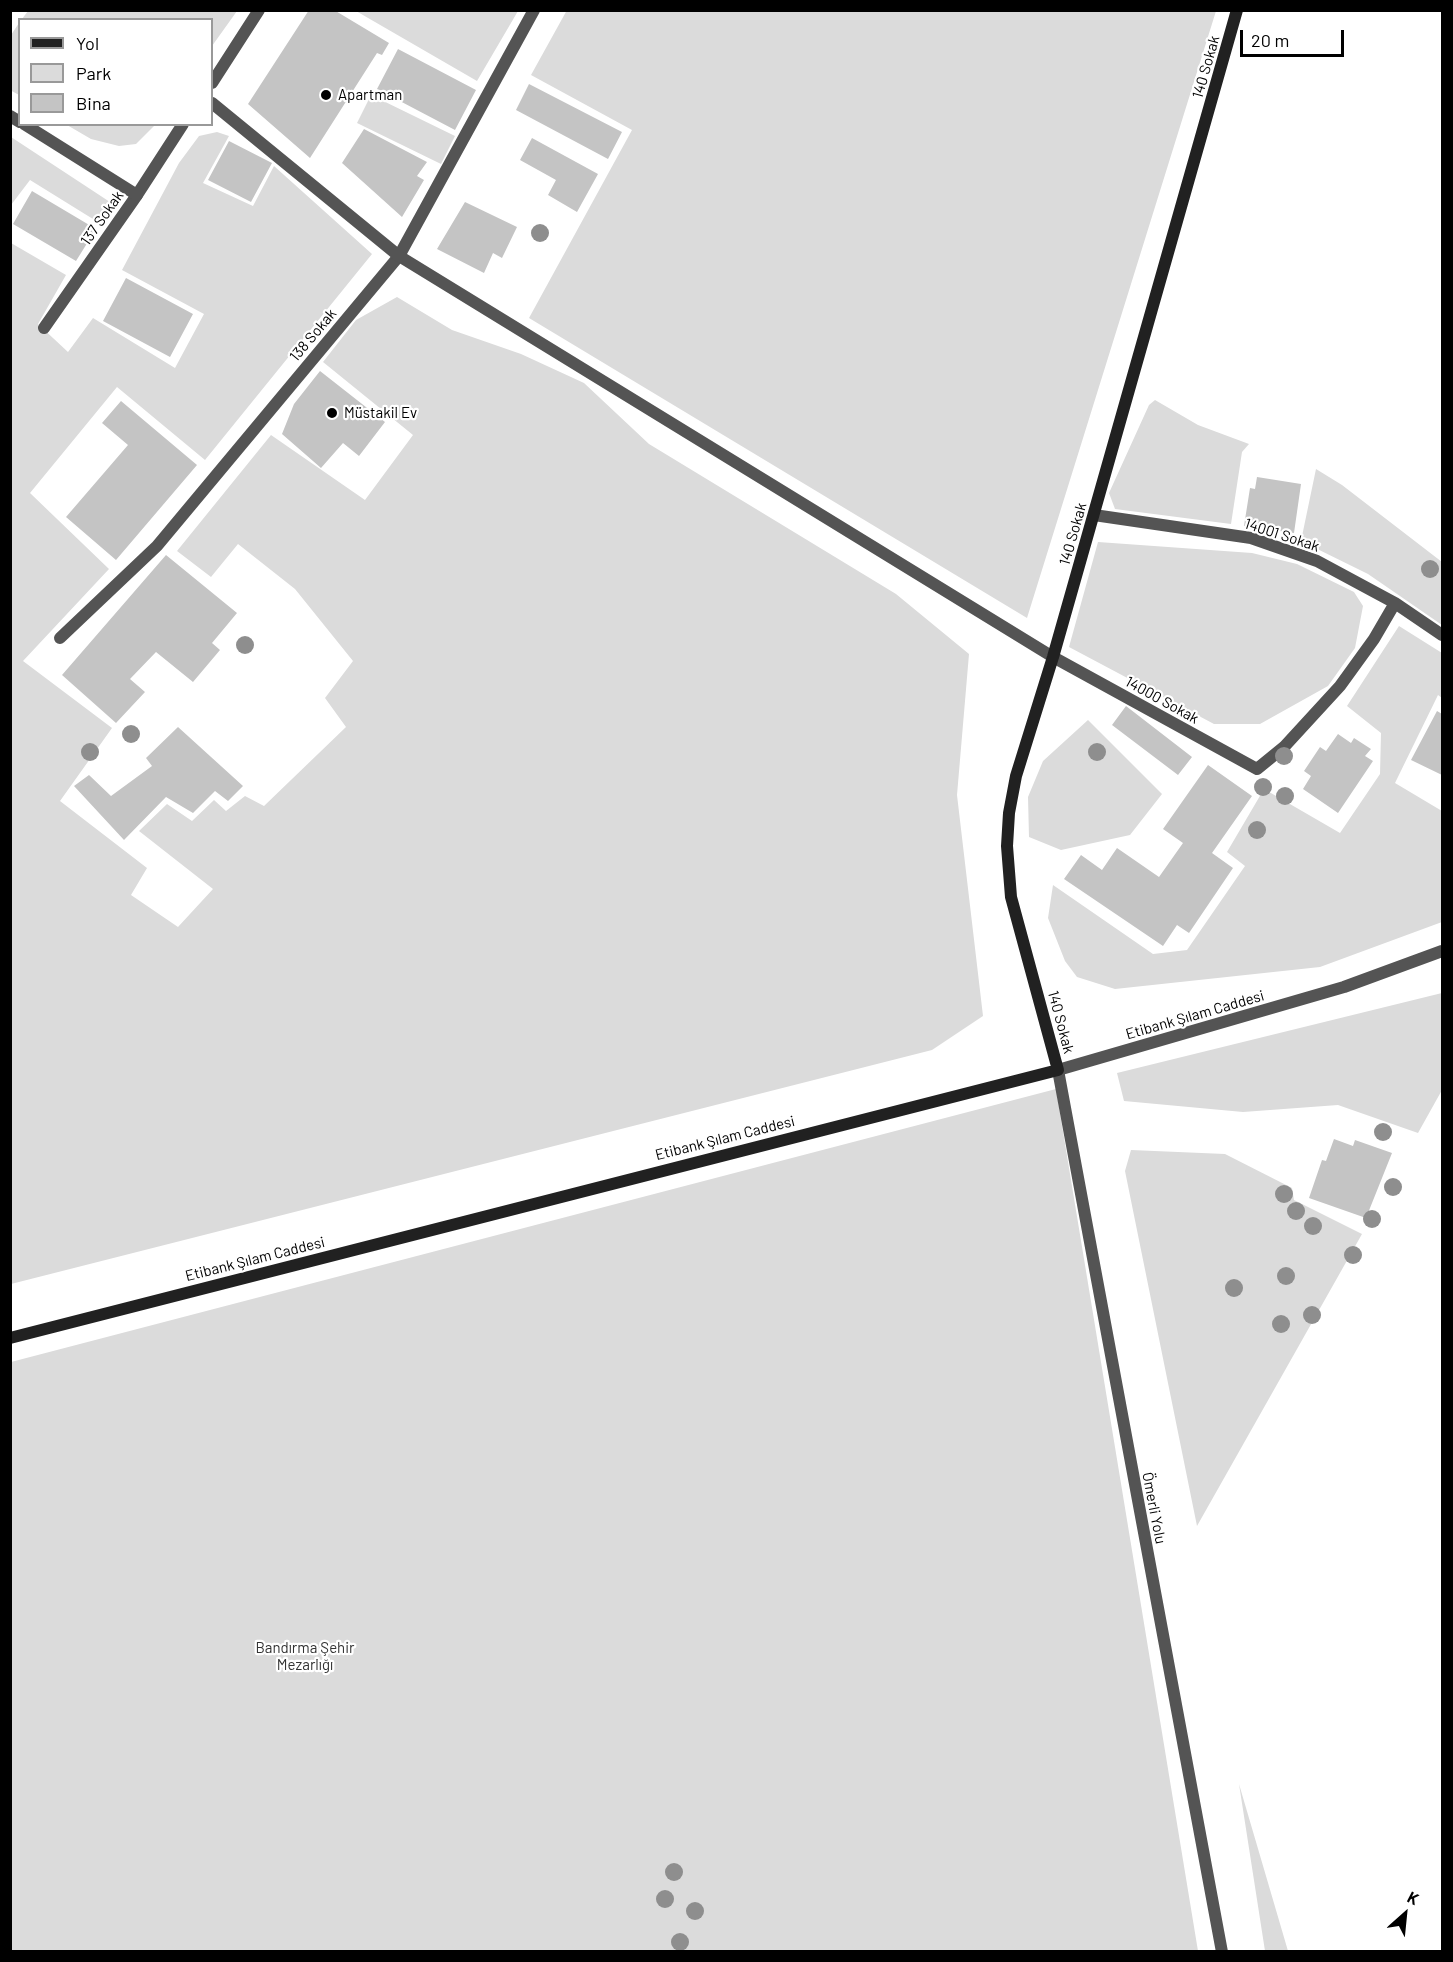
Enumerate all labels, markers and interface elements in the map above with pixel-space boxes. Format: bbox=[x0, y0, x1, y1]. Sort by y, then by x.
legend bbox=[18, 18, 213, 126]
scale bar bbox=[1243, 18, 1346, 56]
text: 20 m bbox=[1251, 29, 1289, 51]
text: Yol bbox=[76, 32, 99, 54]
street label: 140 Sokak bbox=[1188, 34, 1224, 100]
text: Park bbox=[76, 62, 111, 84]
place label: Apartman bbox=[338, 86, 402, 104]
marker: Apartman bbox=[319, 88, 333, 102]
text: Bina bbox=[76, 92, 111, 114]
street label: 137 Sokak bbox=[77, 187, 127, 249]
street label: 138 Sokak bbox=[286, 305, 340, 365]
place label: Müstakil Ev bbox=[344, 404, 417, 422]
marker: Müstakil Ev bbox=[325, 406, 339, 420]
street label: 140 Sokak bbox=[1055, 501, 1091, 567]
street label: 14001 Sokak bbox=[1242, 514, 1322, 556]
street label: 14000 Sokak bbox=[1122, 672, 1202, 728]
street label: Etibank Şılam Caddesi bbox=[1124, 987, 1266, 1043]
street label: 140 Sokak bbox=[1044, 989, 1078, 1055]
street label: Etibank Şılam Caddesi bbox=[653, 1112, 797, 1164]
street label: Etibank Şılam Caddesi bbox=[183, 1233, 327, 1285]
street label: Ömerli Yolu bbox=[1138, 1471, 1170, 1545]
park label: Bandırma Şehir Mezarlığı bbox=[256, 1639, 354, 1674]
north arrow bbox=[1375, 1884, 1435, 1944]
text: K bbox=[1405, 1887, 1422, 1908]

